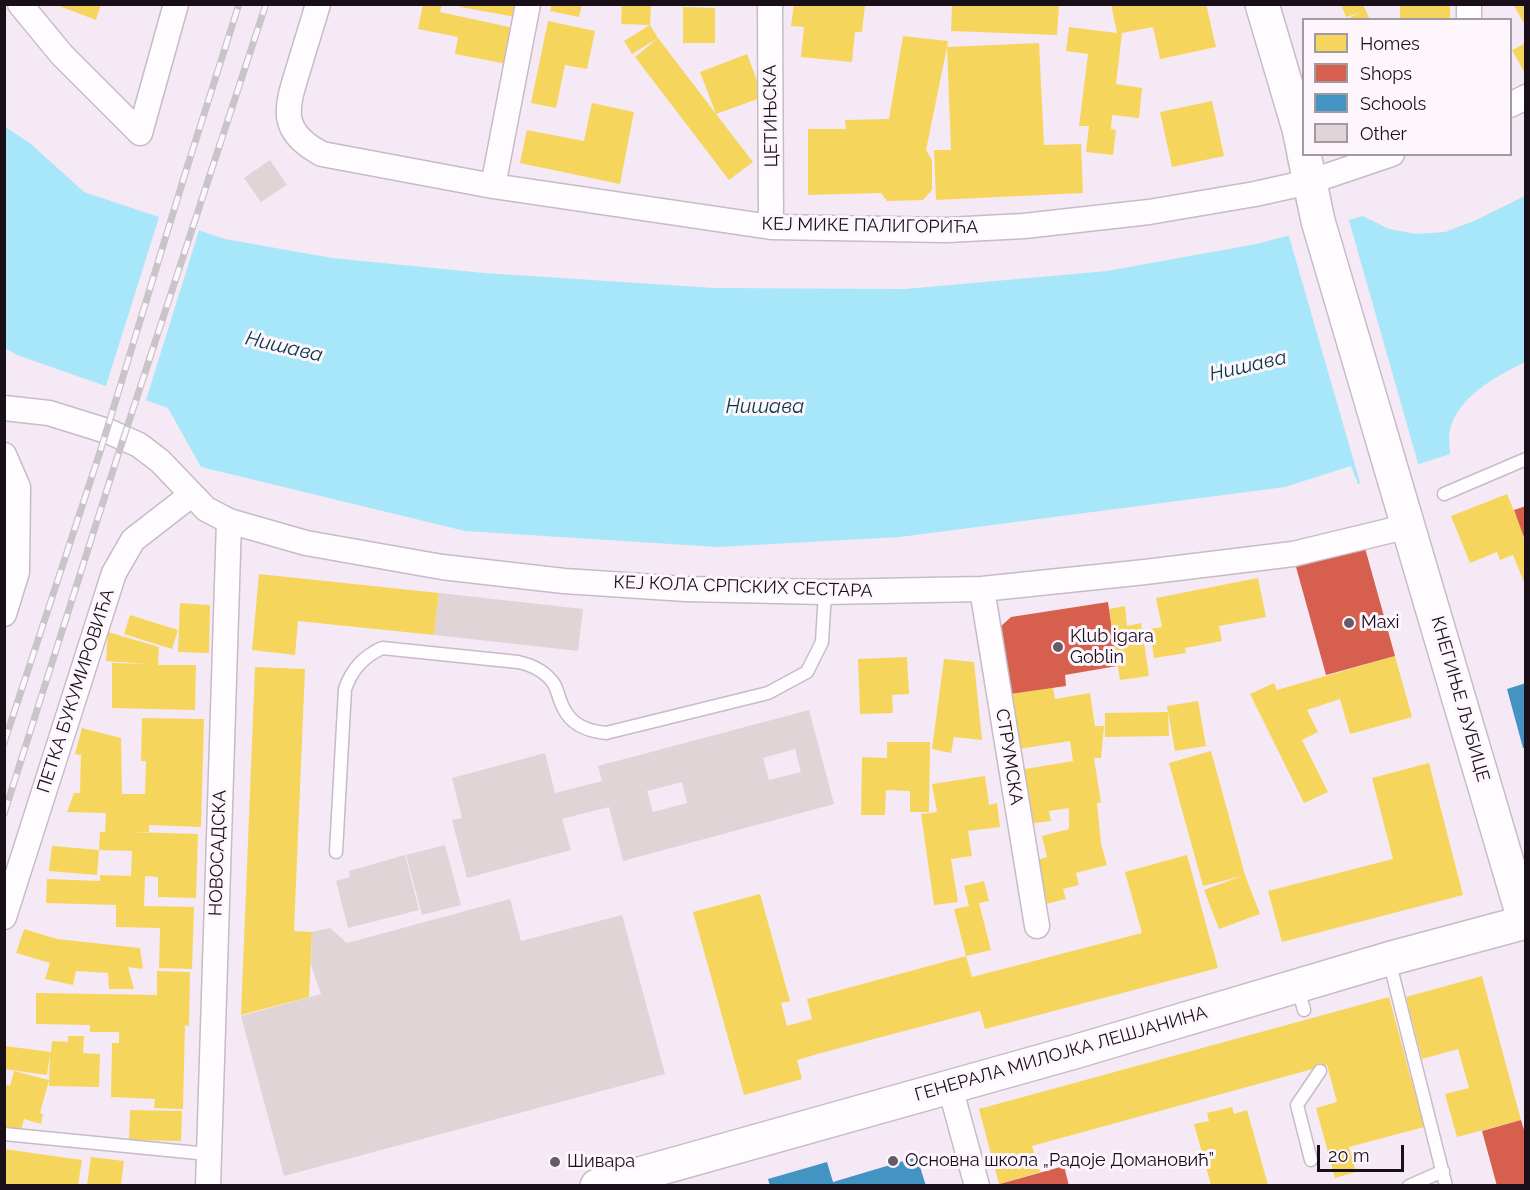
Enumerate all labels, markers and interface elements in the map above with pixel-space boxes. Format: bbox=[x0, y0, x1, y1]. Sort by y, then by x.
legend bbox=[1302, 18, 1512, 156]
text: Homes bbox=[1360, 33, 1420, 54]
text: Shops bbox=[1360, 63, 1412, 84]
street label: ЦЕТИЊСКА bbox=[759, 64, 783, 168]
text: Schools bbox=[1360, 93, 1426, 114]
text: Other bbox=[1360, 123, 1407, 144]
street label: КЕЈ МИКЕ ПАЛИГОРИЋА bbox=[762, 213, 978, 239]
water label: Нишава bbox=[243, 326, 325, 368]
water label: Нишава bbox=[1207, 345, 1289, 387]
water label: Нишава bbox=[726, 395, 804, 419]
street label: КЕЈ КОЛА СРПСКИХ СЕСТАРА bbox=[613, 572, 873, 602]
street label: ПЕТКА БУКУМИРОВИЋА bbox=[33, 586, 119, 796]
place label: Maxi bbox=[1361, 612, 1400, 634]
street label: КНЕГИЊЕ ЉУБИЦЕ bbox=[1426, 614, 1494, 784]
marker: Maxi bbox=[1342, 616, 1356, 630]
place label: Klub igara Goblin bbox=[1070, 626, 1154, 668]
marker: Klub igara Goblin bbox=[1051, 640, 1065, 654]
street label: СТРУМСКА bbox=[991, 707, 1027, 807]
street label: НОВОСАДСКА bbox=[205, 790, 231, 916]
street label: ГЕНЕРАЛА МИЛОЈКА ЛЕШЈАНИНА bbox=[912, 1002, 1210, 1106]
scale bar bbox=[1320, 1133, 1407, 1171]
text: 20 m bbox=[1328, 1145, 1370, 1166]
place label: Основна школа „Радоје Домановић” bbox=[905, 1150, 1214, 1172]
place label: Шивара bbox=[567, 1151, 635, 1173]
marker: Основна школа „Радоје Домановић” bbox=[886, 1154, 900, 1168]
marker: Шивара bbox=[548, 1155, 562, 1169]

